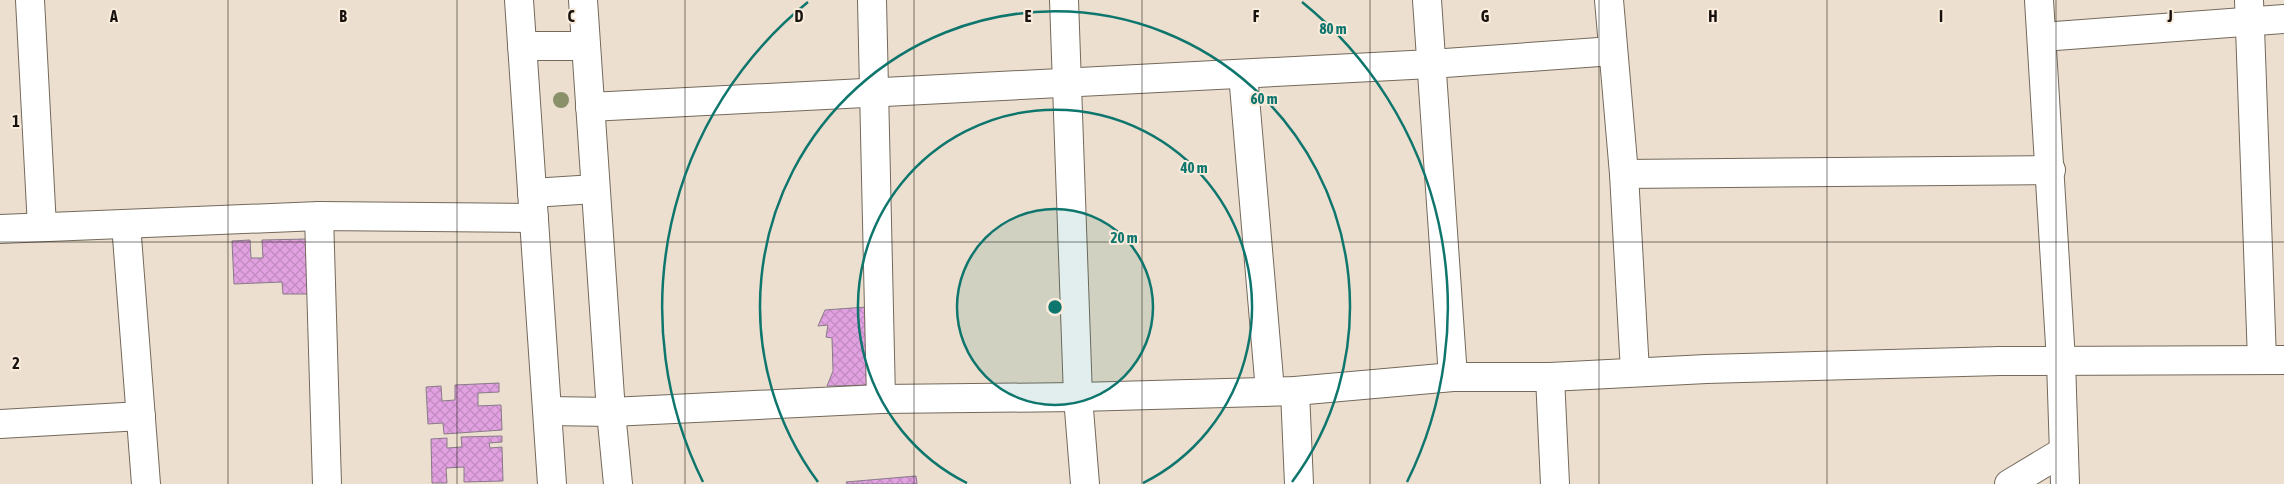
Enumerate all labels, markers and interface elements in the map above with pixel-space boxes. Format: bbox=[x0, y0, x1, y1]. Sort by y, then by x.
text: A bbox=[109, 7, 118, 25]
text: B bbox=[339, 7, 347, 25]
text: C bbox=[567, 7, 575, 25]
text: D bbox=[795, 7, 804, 25]
text: E bbox=[1025, 7, 1032, 25]
text: F bbox=[1253, 7, 1260, 25]
text: G bbox=[1481, 7, 1490, 25]
text: H bbox=[1708, 7, 1718, 25]
text: I bbox=[1939, 7, 1943, 25]
text: J bbox=[2166, 7, 2173, 25]
text: 80 m bbox=[1320, 20, 1347, 37]
text: 60 m bbox=[1251, 90, 1278, 107]
text: 1 bbox=[12, 112, 20, 130]
text: 40 m bbox=[1180, 159, 1208, 176]
text: 20 m bbox=[1111, 229, 1138, 246]
centre of rings bbox=[1046, 298, 1064, 316]
text: 2 bbox=[12, 354, 20, 372]

